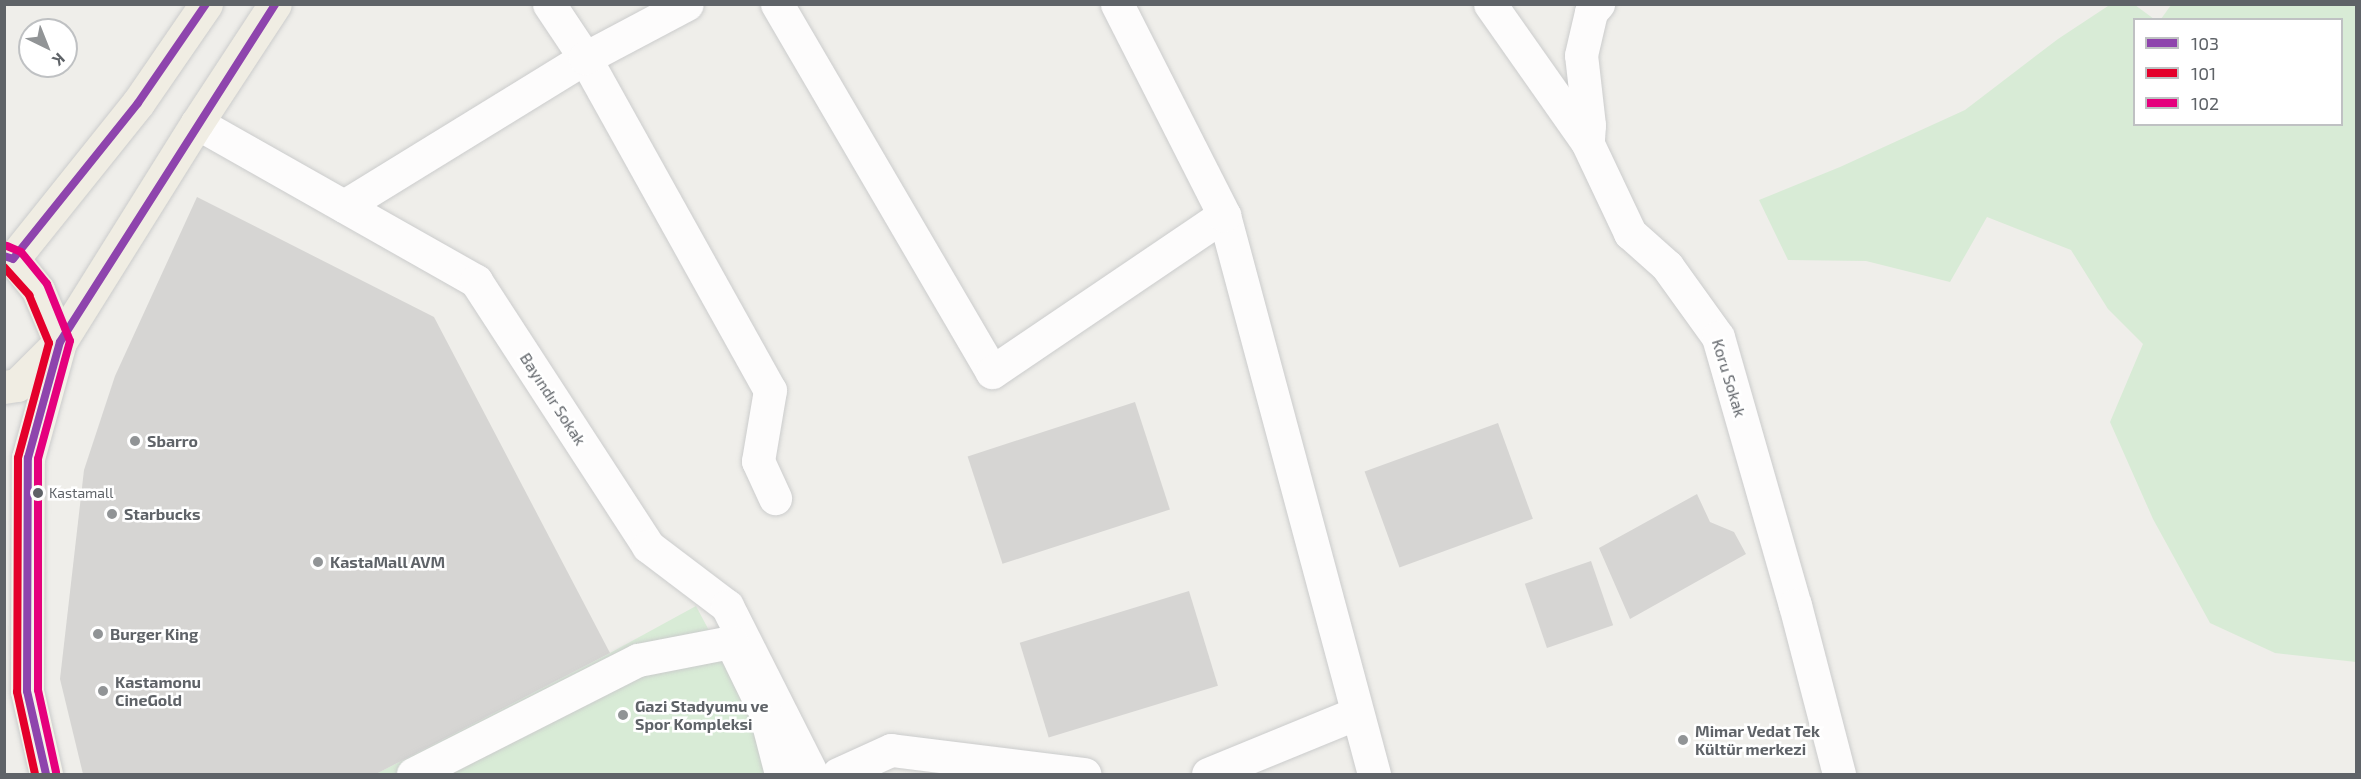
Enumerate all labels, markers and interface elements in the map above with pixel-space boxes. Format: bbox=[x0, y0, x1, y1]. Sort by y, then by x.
north arrow bbox=[18, 18, 78, 78]
legend bbox=[2133, 18, 2343, 126]
text: 103 bbox=[2191, 32, 2219, 54]
text: K bbox=[49, 50, 69, 70]
text: 101 bbox=[2191, 62, 2216, 84]
text: 102 bbox=[2191, 92, 2219, 114]
street label: Koru Sokak bbox=[1708, 337, 1750, 419]
street label: Bayındır Sokak bbox=[516, 349, 590, 449]
place label: Sbarro bbox=[147, 431, 198, 451]
marker: Sbarro bbox=[128, 434, 142, 448]
place label: Kastamall bbox=[49, 485, 113, 501]
marker: Kastamall bbox=[32, 487, 44, 499]
place label: Starbucks bbox=[124, 504, 200, 524]
marker: Starbucks bbox=[105, 507, 119, 521]
place label: KastaMall AVM bbox=[330, 552, 446, 572]
marker: KastaMall AVM bbox=[311, 555, 325, 569]
place label: Burger King bbox=[110, 624, 199, 644]
marker: Burger King bbox=[91, 627, 105, 641]
place label: Kastamonu CineGold bbox=[115, 672, 201, 710]
marker: Kastamonu CineGold bbox=[96, 684, 110, 698]
place label: Gazi Stadyumu ve Spor Kompleksi bbox=[635, 696, 769, 734]
marker: Gazi Stadyumu ve Spor Kompleksi bbox=[616, 708, 630, 722]
place label: Mimar Vedat Tek Kültür merkezi bbox=[1695, 721, 1821, 759]
marker: Mimar Vedat Tek Kültür merkezi bbox=[1676, 733, 1690, 747]

